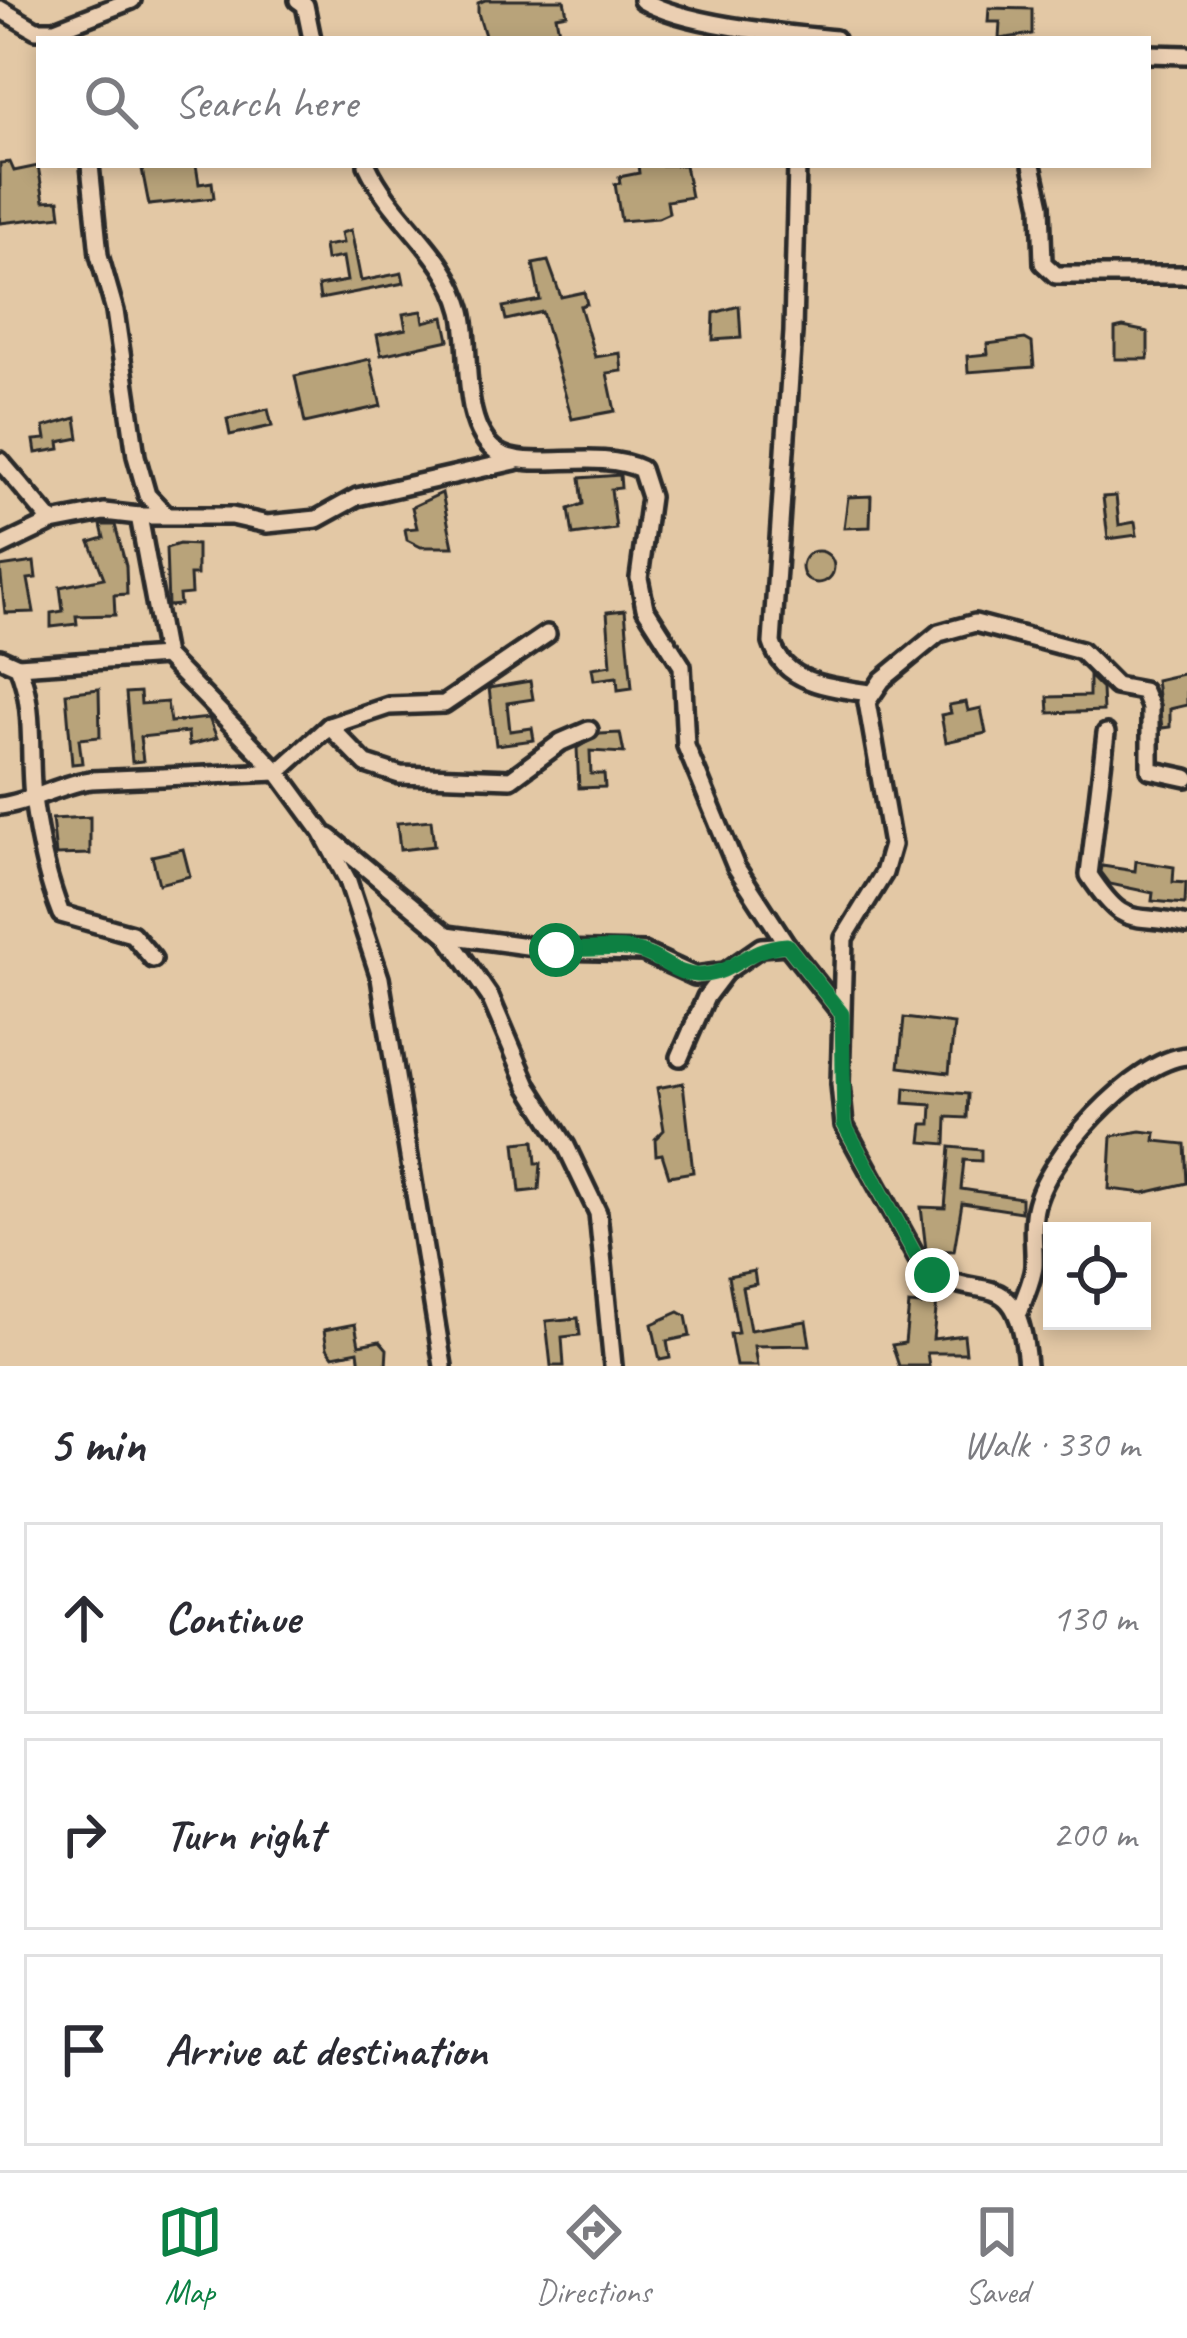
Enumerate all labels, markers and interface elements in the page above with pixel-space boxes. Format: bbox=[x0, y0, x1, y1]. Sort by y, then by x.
search box bbox=[36, 36, 1151, 168]
icon: search bbox=[78, 69, 144, 135]
text: Search here bbox=[174, 74, 357, 131]
route start bbox=[529, 923, 583, 977]
map controls bbox=[1043, 1222, 1151, 1330]
button: locate bbox=[1043, 1222, 1151, 1330]
route end bbox=[905, 1248, 959, 1302]
text: 5 min bbox=[48, 1412, 145, 1476]
text: Walk · 330 m bbox=[963, 1420, 1139, 1469]
icon: ahead bbox=[51, 1585, 117, 1651]
text: Continue bbox=[165, 1590, 299, 1647]
text: 130 m bbox=[1052, 1594, 1136, 1643]
icon: right bbox=[51, 1801, 117, 1867]
text: Turn right bbox=[165, 1806, 323, 1863]
text: 200 m bbox=[1052, 1810, 1136, 1859]
icon: arrive bbox=[51, 2017, 117, 2083]
text: Arrive at destination bbox=[165, 2022, 487, 2079]
tab: Map bbox=[157, 2199, 223, 2313]
tab: Directions bbox=[536, 2199, 651, 2313]
tab: Saved bbox=[964, 2199, 1030, 2313]

